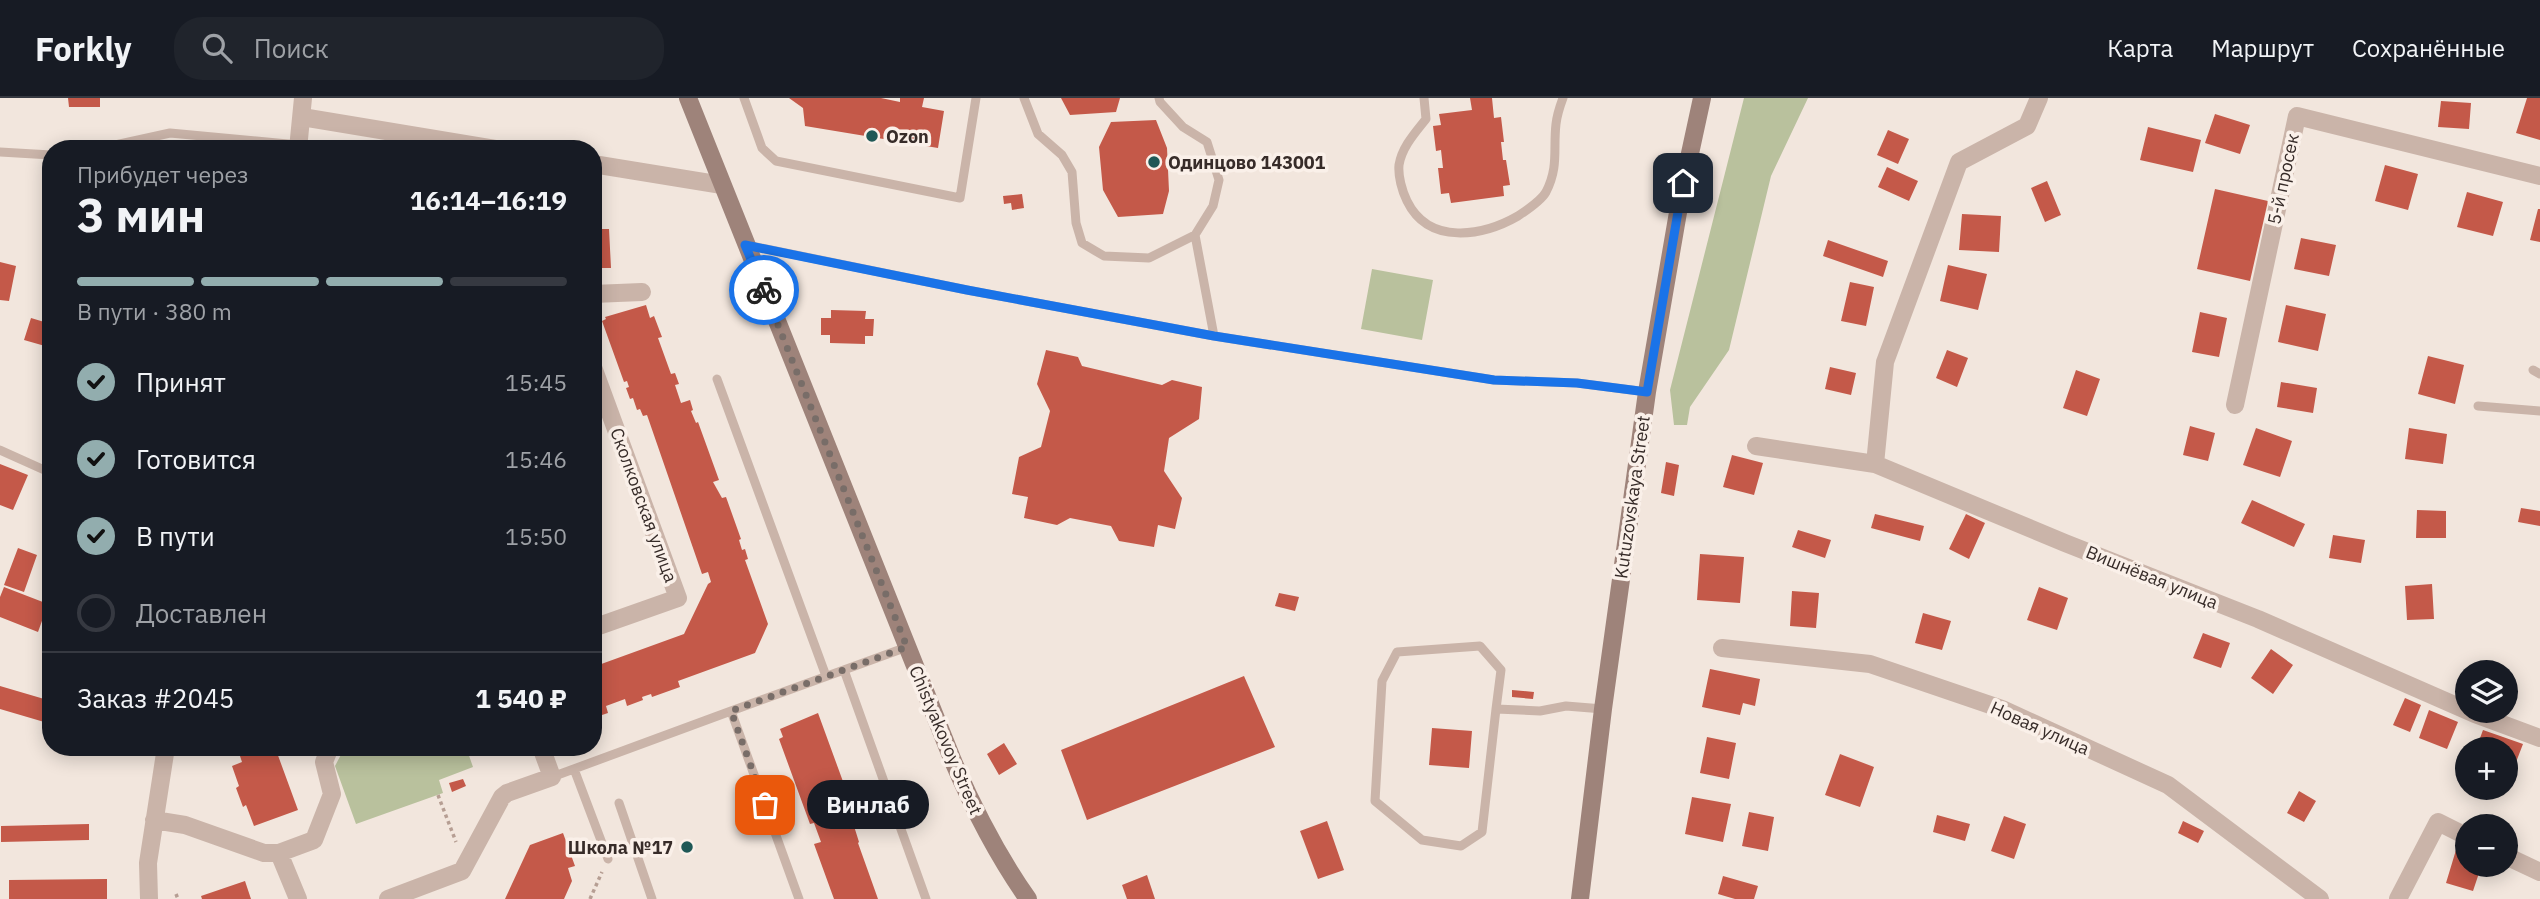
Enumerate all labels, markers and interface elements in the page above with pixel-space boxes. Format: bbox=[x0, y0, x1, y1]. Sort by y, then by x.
search box bbox=[174, 17, 664, 80]
text: Forkly bbox=[35, 27, 132, 70]
icon: search bbox=[198, 29, 236, 67]
text: Поиск bbox=[254, 31, 329, 65]
text: Карта bbox=[2107, 32, 2173, 64]
text: Маршрут bbox=[2211, 32, 2314, 64]
text: Сохранённые bbox=[2352, 32, 2505, 64]
place label: Ozon bbox=[886, 125, 929, 148]
marker: Ozon bbox=[864, 128, 880, 144]
street label: 5-й просек bbox=[2262, 131, 2304, 227]
place label: Одинцово 143001 bbox=[1168, 151, 1326, 174]
pin bbox=[1653, 153, 1713, 213]
marker: Одинцово 143001 bbox=[1146, 154, 1162, 170]
text: Прибудет через bbox=[77, 159, 249, 189]
icon: home bbox=[1664, 164, 1702, 202]
text: 16:14–16:19 bbox=[410, 183, 567, 217]
text: 3 мин bbox=[77, 185, 205, 245]
courier bbox=[729, 255, 799, 325]
icon: bike bbox=[745, 271, 783, 309]
text: В пути · 380 m bbox=[77, 296, 232, 326]
icon: check bbox=[77, 363, 115, 401]
text: Принят bbox=[136, 365, 226, 399]
text: 15:45 bbox=[505, 367, 567, 397]
street label: Kutuzovskaya Street bbox=[1609, 414, 1655, 580]
street label: Сколковская улица bbox=[605, 425, 683, 586]
icon: check bbox=[77, 440, 115, 478]
text: Готовится bbox=[136, 442, 256, 476]
text: 15:46 bbox=[505, 444, 567, 474]
icon: check bbox=[77, 517, 115, 555]
text: В пути bbox=[136, 519, 215, 553]
text: 15:50 bbox=[505, 521, 567, 551]
street label: Вишнёвая улица bbox=[2083, 540, 2222, 614]
text: Доставлен bbox=[136, 596, 267, 630]
map controls bbox=[2455, 660, 2518, 877]
button: layers bbox=[2455, 660, 2518, 723]
street label: Chistyakovoy Street bbox=[904, 662, 988, 818]
text: Заказ #2045 bbox=[77, 681, 234, 715]
text: 1 540 ₽ bbox=[475, 681, 567, 715]
street label: Новая улица bbox=[1987, 696, 2093, 760]
button: + bbox=[2455, 737, 2518, 800]
pin bbox=[735, 775, 795, 835]
callout: Винлаб bbox=[807, 780, 930, 830]
icon: bag bbox=[746, 786, 784, 824]
text: Винлаб bbox=[826, 789, 910, 819]
button: − bbox=[2455, 814, 2518, 877]
place label: Школа №17 bbox=[568, 836, 673, 859]
marker: Школа №17 bbox=[679, 839, 695, 855]

